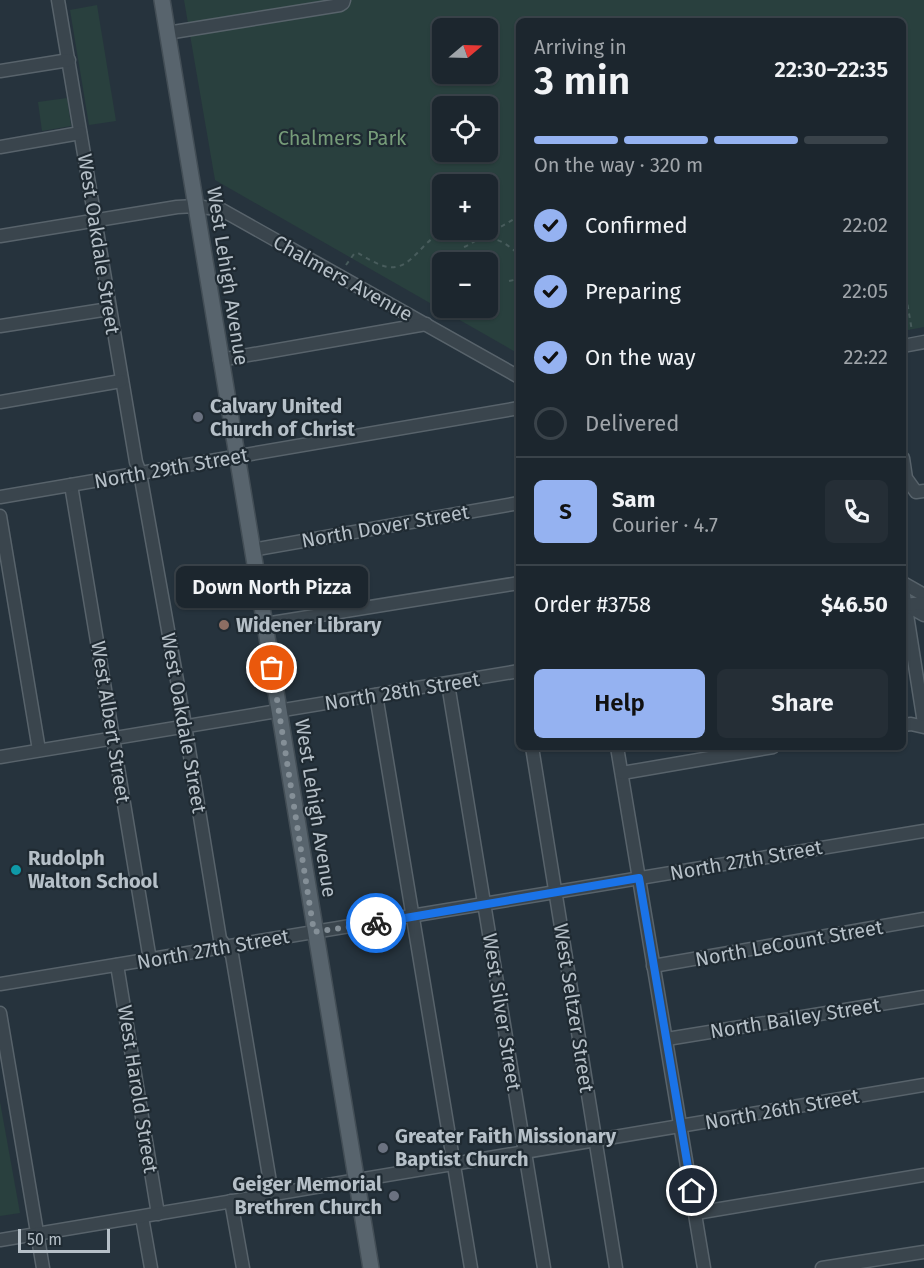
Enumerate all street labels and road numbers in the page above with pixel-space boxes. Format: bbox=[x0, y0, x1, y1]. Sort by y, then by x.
street label: West Oakdale Street bbox=[73, 152, 125, 337]
street label: West Lehigh Avenue bbox=[202, 185, 254, 367]
street label: Chalmers Avenue bbox=[269, 230, 417, 326]
street label: North 29th Street bbox=[92, 443, 251, 493]
street label: North Dover Street bbox=[299, 499, 471, 553]
street label: West Oakdale Street bbox=[156, 631, 212, 816]
street label: West Albert Street bbox=[86, 639, 136, 805]
street label: North 28th Street bbox=[323, 667, 482, 715]
street label: West Lehigh Avenue bbox=[290, 717, 342, 899]
street label: North 27th Street bbox=[668, 835, 825, 885]
street label: North LeCount Street bbox=[693, 915, 886, 971]
street label: West Seltzer Street bbox=[549, 922, 599, 1095]
street label: North 27th Street bbox=[135, 924, 292, 974]
street label: West Silver Street bbox=[478, 931, 526, 1093]
street label: North Bailey Street bbox=[708, 993, 883, 1043]
street label: West Harold Street bbox=[113, 1003, 163, 1175]
street label: North 26th Street bbox=[703, 1083, 862, 1134]

